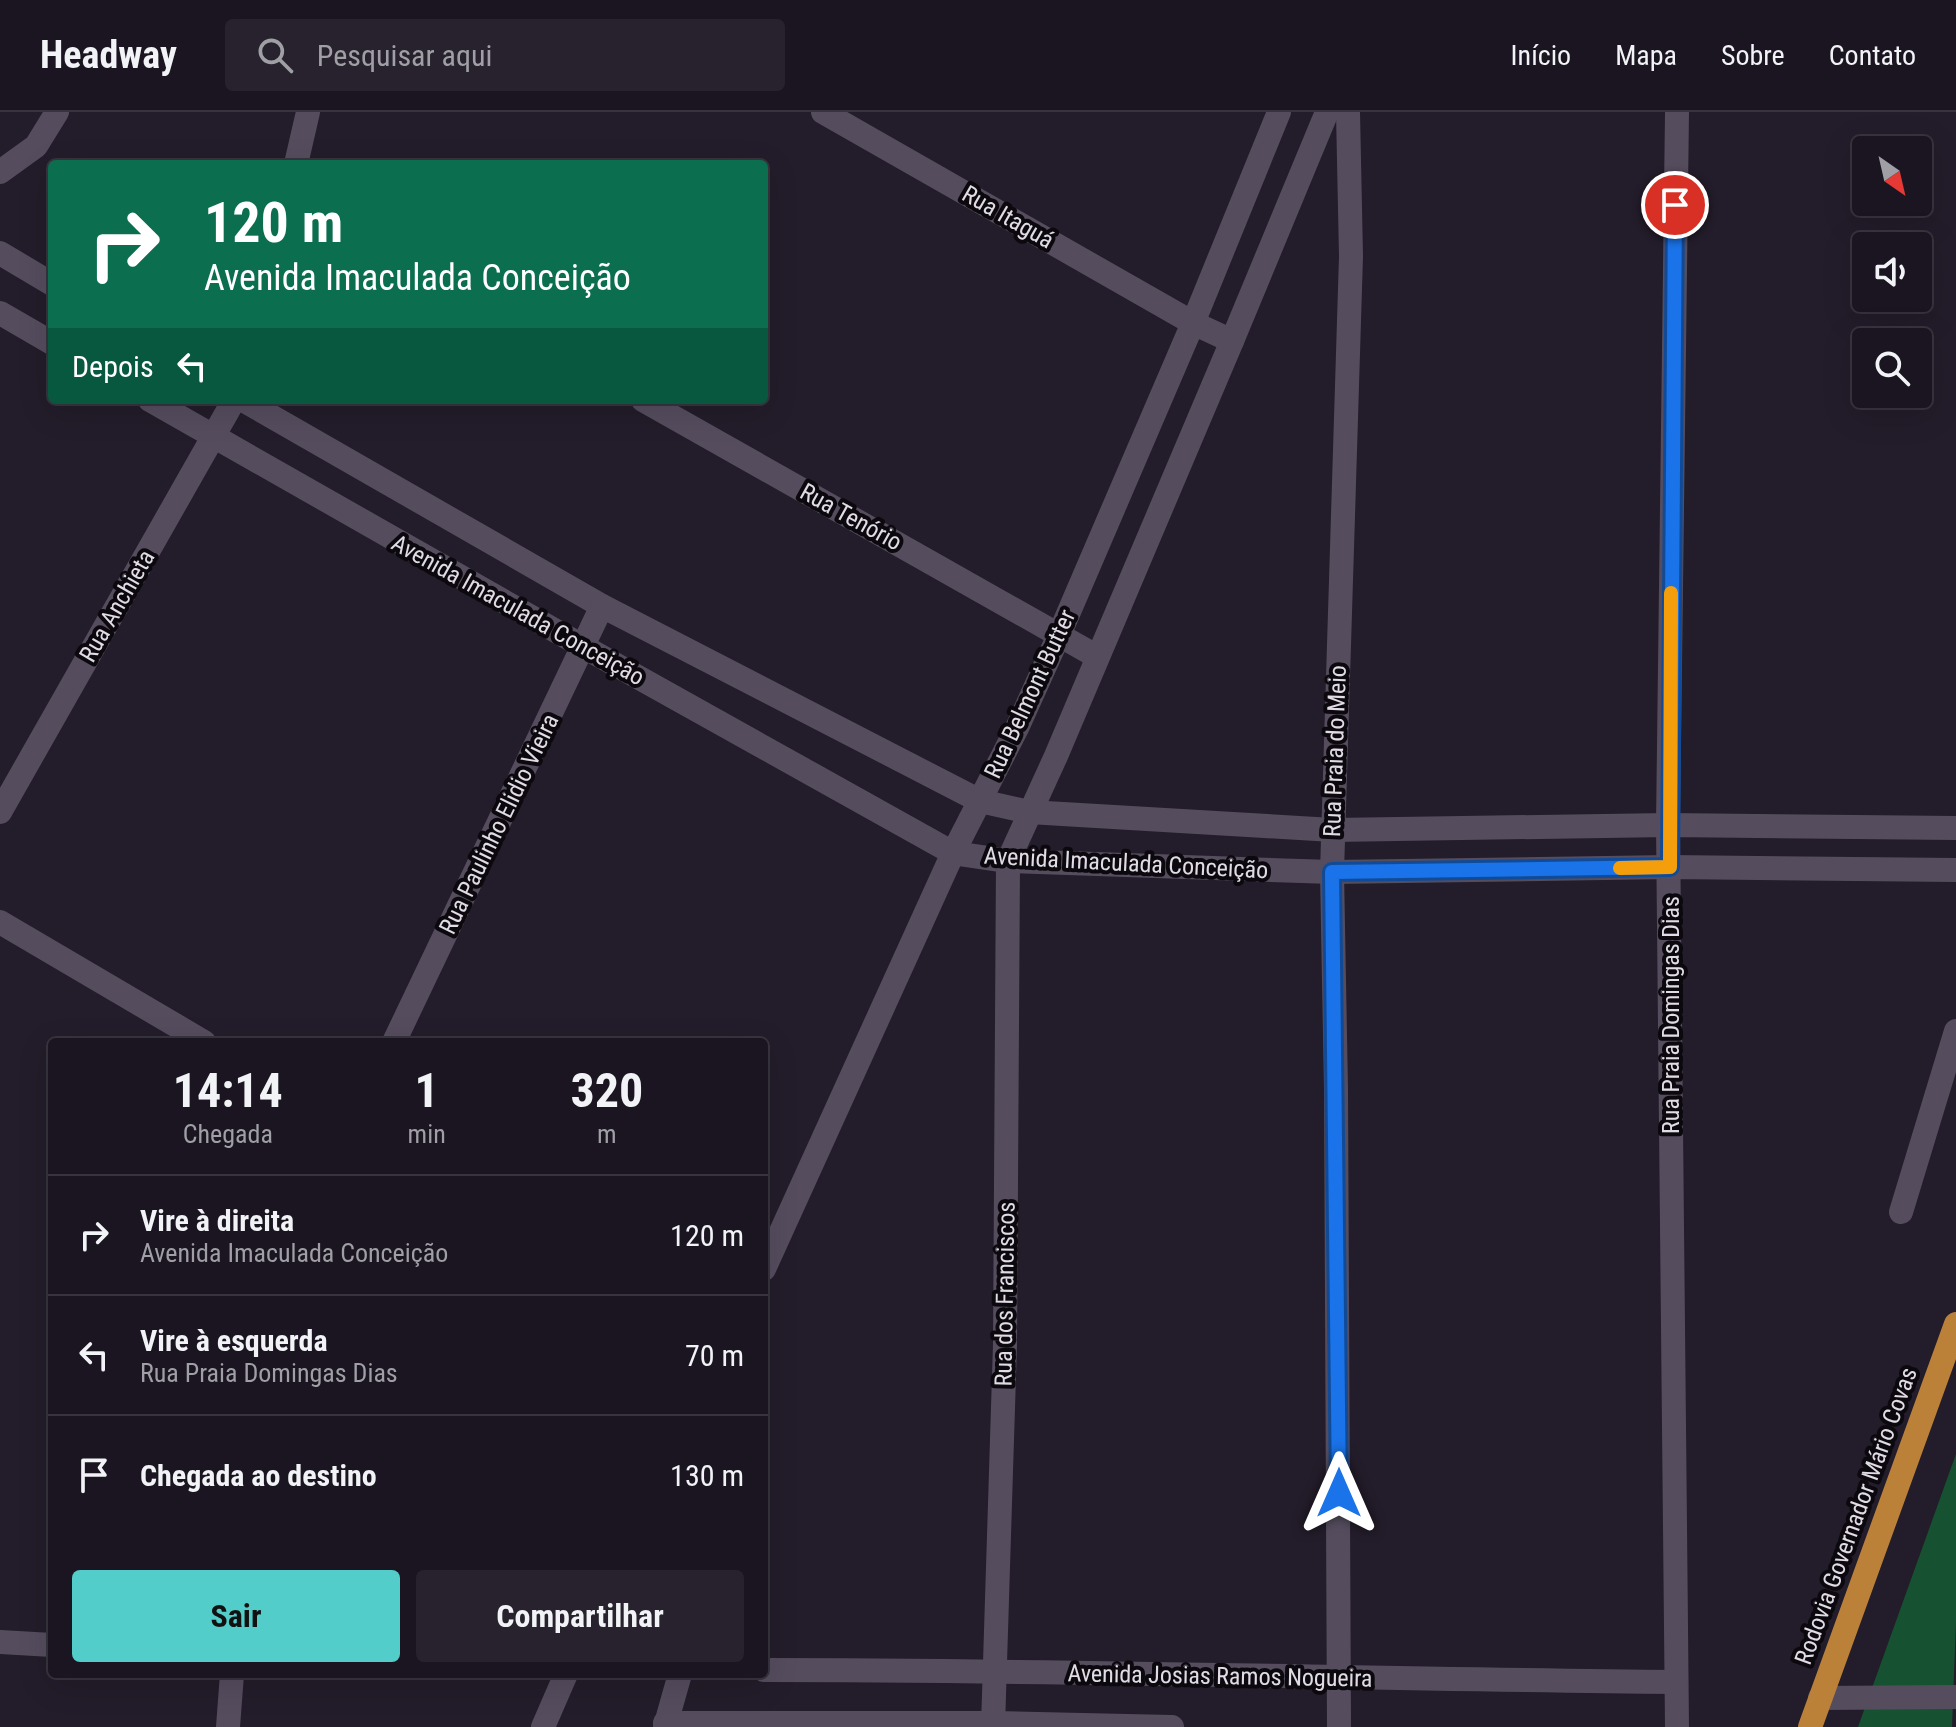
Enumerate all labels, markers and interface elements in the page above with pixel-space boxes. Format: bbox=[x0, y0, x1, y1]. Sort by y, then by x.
search box bbox=[225, 19, 785, 91]
text: Headway bbox=[40, 33, 177, 77]
icon: search bbox=[253, 33, 297, 77]
text: Pesquisar aqui bbox=[317, 38, 492, 73]
text: Início bbox=[1511, 39, 1571, 72]
text: Mapa bbox=[1615, 39, 1677, 72]
text: Sobre bbox=[1721, 39, 1785, 72]
text: Contato bbox=[1829, 39, 1916, 72]
north arrow bbox=[1852, 136, 1932, 216]
map controls bbox=[1852, 136, 1932, 408]
pin bbox=[1641, 171, 1709, 239]
street label: Rua Itaguá bbox=[957, 180, 1059, 254]
icon: arrive bbox=[1653, 183, 1697, 227]
text: 120 m bbox=[204, 190, 343, 256]
icon: right bbox=[72, 192, 176, 296]
button: sound bbox=[1852, 232, 1932, 312]
text: Avenida Imaculada Conceição bbox=[204, 257, 631, 299]
button: search bbox=[1852, 328, 1932, 408]
icon: left bbox=[170, 344, 214, 388]
text: Depois bbox=[72, 349, 154, 384]
street label: Rua Tenório bbox=[795, 478, 907, 556]
street label: Avenida Imaculada Conceição bbox=[387, 529, 649, 691]
street label: Rua Anchieta bbox=[74, 545, 160, 667]
street label: Rua Belmont Butter bbox=[979, 605, 1081, 783]
street label: Rua Praia do Meio bbox=[1318, 665, 1352, 837]
street label: Rua Paulinho Elidio Vieira bbox=[434, 709, 564, 939]
street label: Avenida Imaculada Conceição bbox=[983, 842, 1269, 884]
street label: Rua Praia Domingas Dias bbox=[1657, 896, 1685, 1134]
text: 14:14 bbox=[173, 1062, 283, 1119]
text: 1 bbox=[415, 1062, 439, 1119]
text: 320 bbox=[570, 1062, 643, 1119]
text: Chegada bbox=[183, 1119, 273, 1149]
text: min bbox=[408, 1119, 446, 1149]
text: m bbox=[597, 1119, 617, 1149]
street label: Rua dos Franciscos bbox=[989, 1201, 1021, 1387]
text: Vire à direita bbox=[140, 1203, 294, 1238]
icon: right bbox=[72, 1213, 116, 1257]
text: 120 m bbox=[670, 1218, 744, 1253]
text: Avenida Imaculada Conceição bbox=[140, 1238, 448, 1268]
text: Vire à esquerda bbox=[140, 1323, 328, 1358]
icon: left bbox=[72, 1333, 116, 1377]
text: 70 m bbox=[685, 1338, 744, 1373]
text: Rua Praia Domingas Dias bbox=[140, 1358, 398, 1388]
street label: Rodovia Governador Mário Covas bbox=[1789, 1364, 1923, 1668]
position arrow bbox=[1297, 1451, 1381, 1535]
icon: arrive bbox=[72, 1453, 116, 1497]
text: Chegada ao destino bbox=[140, 1458, 377, 1493]
text: 130 m bbox=[670, 1458, 744, 1493]
button: Sair bbox=[72, 1570, 400, 1662]
button: Compartilhar bbox=[416, 1570, 744, 1662]
street label: Avenida Josias Ramos Nogueira bbox=[1067, 1659, 1373, 1693]

